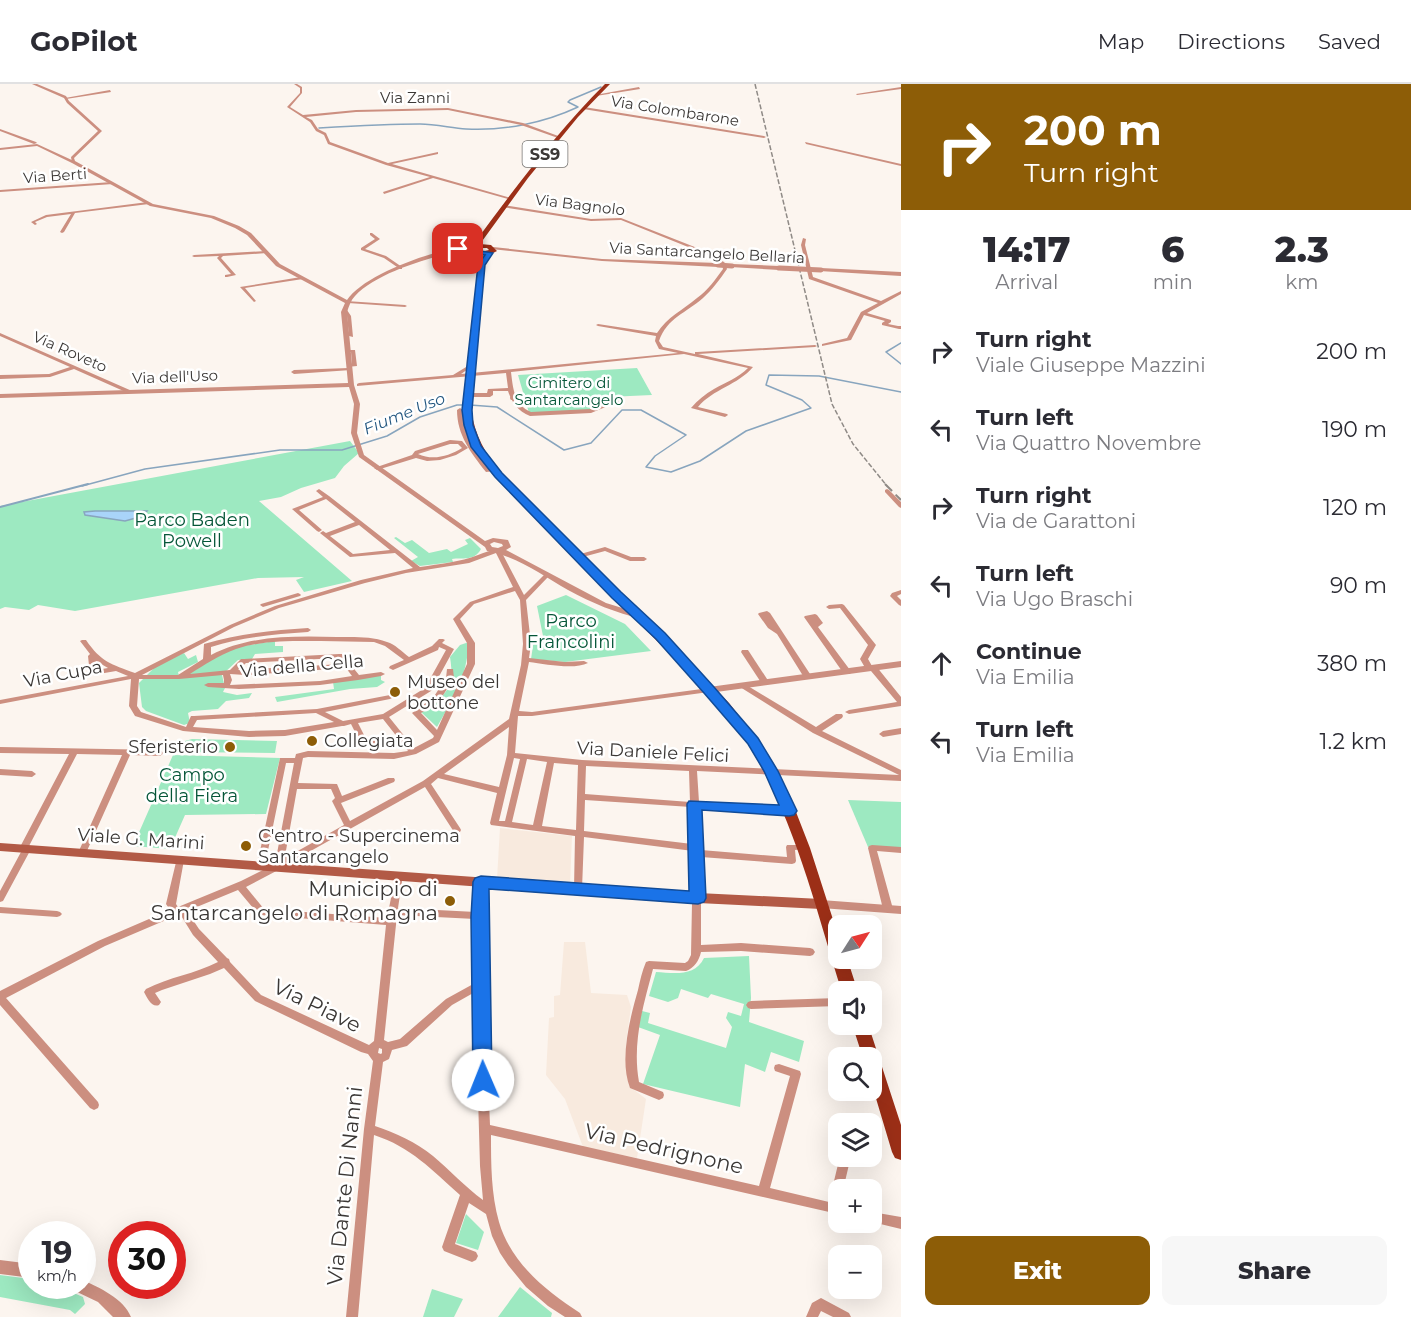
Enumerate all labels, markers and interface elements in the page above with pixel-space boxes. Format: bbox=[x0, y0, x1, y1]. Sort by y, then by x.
text: GoPilot bbox=[30, 24, 138, 58]
text: Map bbox=[1098, 29, 1144, 54]
text: Directions bbox=[1177, 29, 1285, 54]
text: Saved bbox=[1318, 29, 1381, 54]
street label: Via Zanni bbox=[380, 88, 450, 107]
street label: Via Colombarone bbox=[610, 91, 741, 130]
text: 200 m bbox=[1024, 104, 1162, 156]
icon: right bbox=[925, 108, 1003, 186]
road number: SS9 bbox=[522, 141, 568, 167]
text: Turn right bbox=[1024, 156, 1159, 189]
street label: Via Berti bbox=[22, 164, 87, 187]
street label: Via Bagnolo bbox=[534, 190, 626, 219]
pin bbox=[432, 223, 483, 274]
text: 14:17 bbox=[983, 227, 1071, 271]
text: 6 bbox=[1161, 227, 1184, 271]
text: 2.3 bbox=[1275, 227, 1329, 271]
icon: arrive bbox=[441, 232, 474, 265]
street label: Via Santarcangelo Bellaria bbox=[609, 238, 805, 267]
text: Arrival bbox=[995, 270, 1058, 294]
text: min bbox=[1153, 270, 1193, 294]
text: km bbox=[1285, 270, 1318, 294]
text: Turn right bbox=[976, 326, 1091, 353]
street label: Via Roveto bbox=[30, 327, 110, 376]
icon: right bbox=[925, 335, 958, 368]
text: 200 m bbox=[1316, 338, 1387, 365]
text: Viale Giuseppe Mazzini bbox=[976, 353, 1206, 377]
street label: Via dell'Uso bbox=[132, 366, 218, 387]
park label: Cimitero di Santarcangelo bbox=[515, 373, 623, 409]
water label: Fiume Uso bbox=[361, 389, 448, 438]
text: Turn left bbox=[976, 404, 1074, 431]
icon: left bbox=[925, 413, 958, 446]
text: 190 m bbox=[1322, 416, 1387, 443]
text: Via Quattro Novembre bbox=[976, 431, 1201, 455]
text: Turn right bbox=[976, 482, 1091, 509]
icon: right bbox=[925, 491, 958, 524]
text: 120 m bbox=[1323, 494, 1387, 521]
park label: Parco Baden Powell bbox=[134, 509, 250, 552]
text: Via de Garattoni bbox=[976, 509, 1136, 533]
text: Turn left bbox=[976, 560, 1074, 587]
icon: left bbox=[925, 569, 958, 602]
text: 90 m bbox=[1330, 572, 1387, 599]
text: Via Ugo Braschi bbox=[976, 587, 1133, 611]
park label: Parco Francolini bbox=[527, 610, 615, 653]
text: Continue bbox=[976, 638, 1082, 665]
icon: ahead bbox=[925, 647, 958, 680]
street label: Via della Cella bbox=[239, 650, 365, 682]
text: 380 m bbox=[1317, 650, 1387, 677]
street label: Via Cupa bbox=[22, 656, 104, 692]
text: Via Emilia bbox=[976, 665, 1075, 689]
place label: Museo del bottone bbox=[407, 671, 500, 714]
marker: Museo del bottone bbox=[388, 685, 402, 699]
text: Turn left bbox=[976, 716, 1074, 743]
icon: left bbox=[925, 725, 958, 758]
text: 1.2 km bbox=[1320, 728, 1387, 755]
place label: Collegiata bbox=[324, 730, 414, 752]
marker: Collegiata bbox=[305, 734, 319, 748]
place label: Sferisterio bbox=[128, 736, 218, 758]
street label: Via Daniele Felici bbox=[576, 737, 730, 767]
marker: Sferisterio bbox=[223, 740, 237, 754]
text: Via Emilia bbox=[976, 743, 1075, 767]
park label: Campo della Fiera bbox=[146, 764, 238, 807]
street label: Viale G. Marini bbox=[77, 824, 205, 854]
place label: C'entro - Supercinema Santarcangelo bbox=[258, 825, 460, 868]
marker: C'entro - Supercinema Santarcangelo bbox=[239, 839, 253, 853]
place label: Municipio di Santarcangelo di Romagna bbox=[151, 876, 438, 925]
marker: Municipio di Santarcangelo di Romagna bbox=[443, 894, 457, 908]
north arrow bbox=[828, 915, 882, 969]
map controls bbox=[828, 915, 882, 1299]
street label: Via Piave bbox=[269, 974, 365, 1037]
button: sound bbox=[828, 981, 882, 1035]
button: search bbox=[828, 1047, 882, 1101]
position arrow bbox=[451, 1048, 515, 1112]
street label: Via Dante Di Nanni bbox=[322, 1085, 367, 1287]
button: layers bbox=[828, 1113, 882, 1167]
street label: Via Pedrignone bbox=[582, 1118, 746, 1179]
button: + bbox=[828, 1179, 882, 1233]
speed limit sign: 30 bbox=[108, 1221, 186, 1299]
text: 19 bbox=[42, 1234, 72, 1271]
button: Exit bbox=[925, 1236, 1150, 1305]
button: Share bbox=[1162, 1236, 1387, 1305]
button: − bbox=[828, 1245, 882, 1299]
text: km/h bbox=[37, 1266, 77, 1285]

